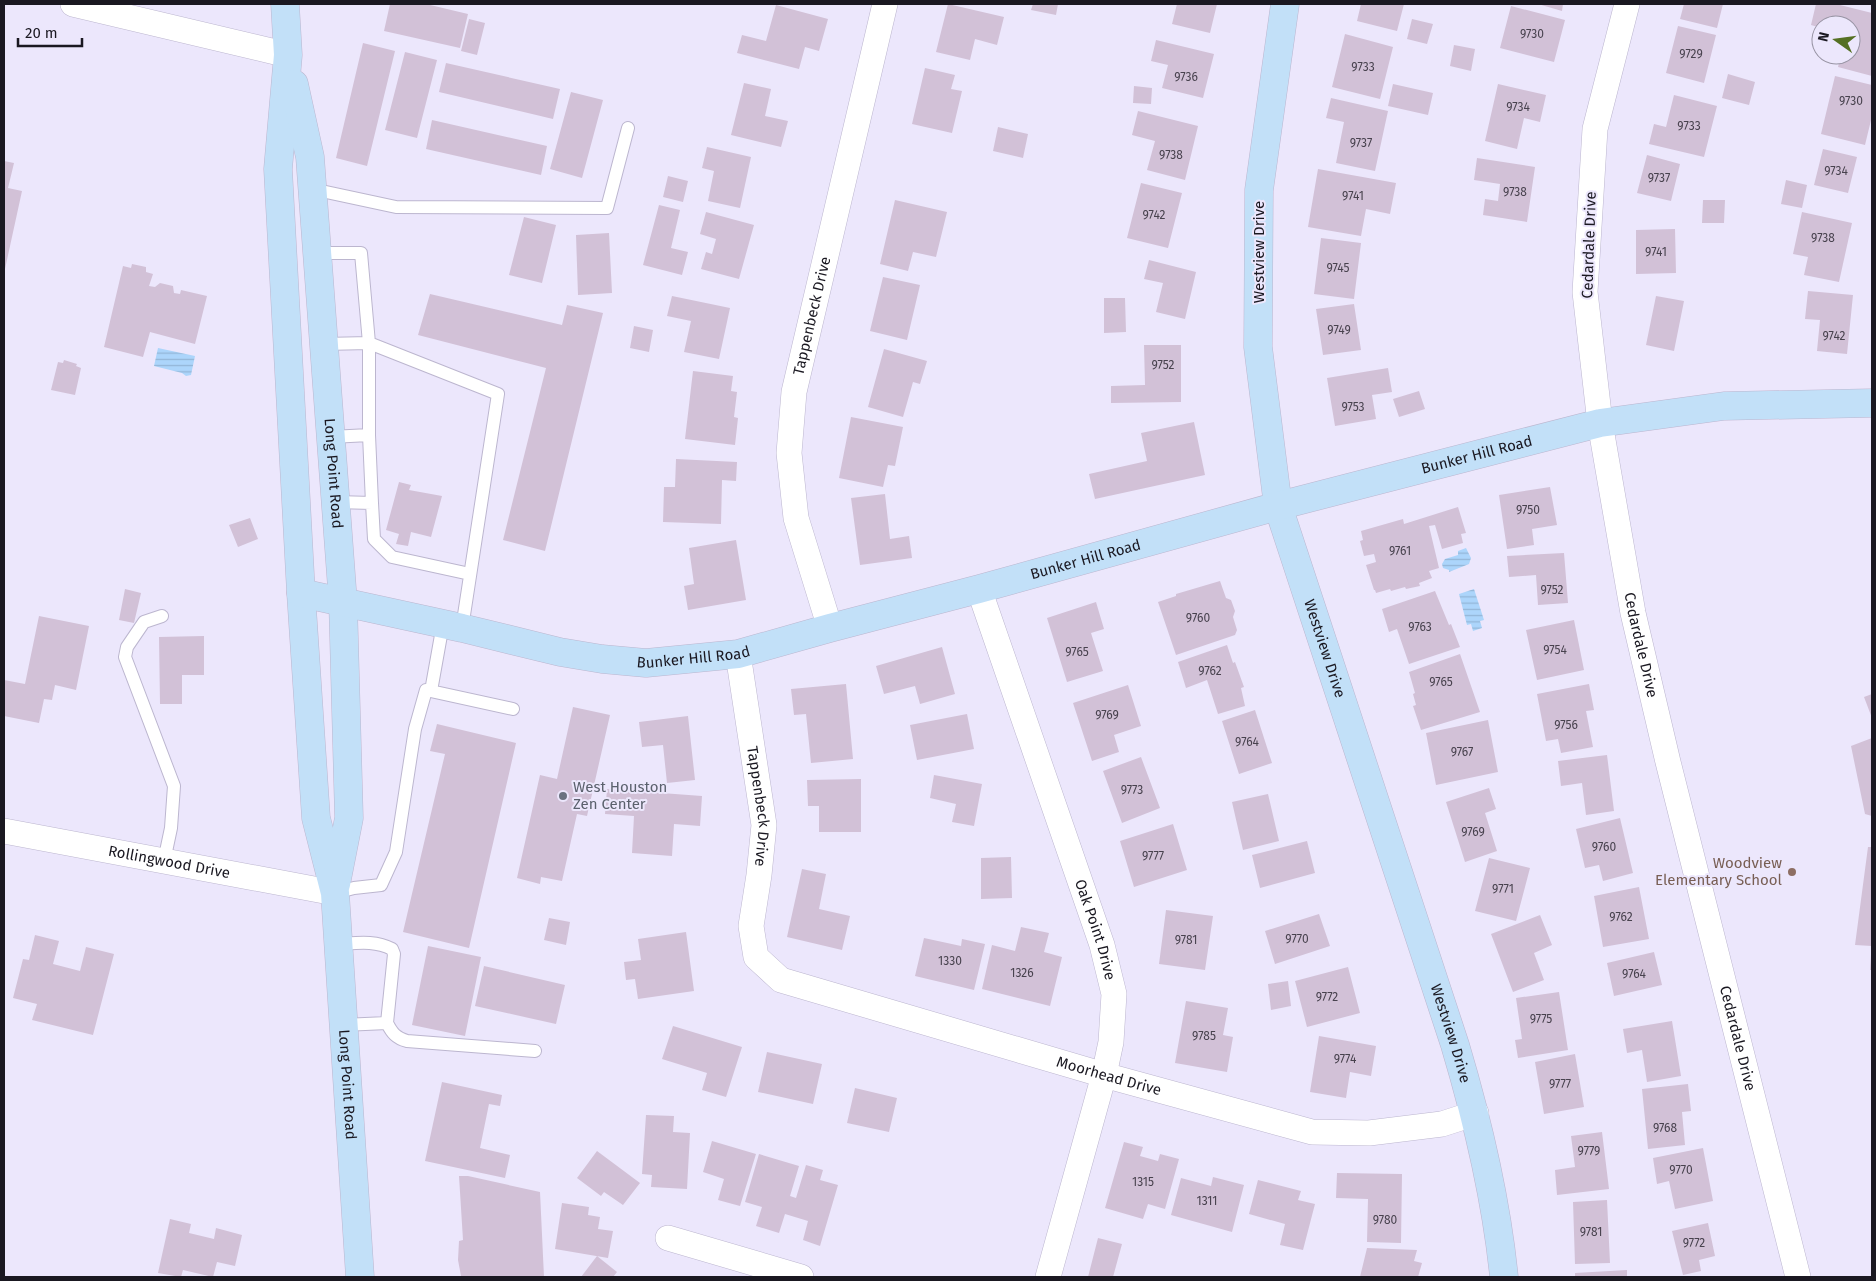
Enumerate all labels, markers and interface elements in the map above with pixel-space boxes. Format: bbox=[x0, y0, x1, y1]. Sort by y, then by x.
scale bar bbox=[18, 15, 81, 47]
north arrow bbox=[1811, 15, 1861, 65]
text: 20 m bbox=[25, 24, 58, 42]
house number: 9730 bbox=[1520, 27, 1544, 41]
text: N bbox=[1814, 30, 1833, 44]
house number: 9729 bbox=[1679, 47, 1703, 61]
house number: 9733 bbox=[1351, 60, 1375, 74]
house number: 9736 bbox=[1174, 70, 1198, 84]
house number: 9730 bbox=[1839, 94, 1863, 108]
house number: 9734 bbox=[1506, 100, 1530, 114]
house number: 9733 bbox=[1677, 119, 1701, 133]
house number: 9737 bbox=[1350, 136, 1372, 150]
house number: 9738 bbox=[1159, 148, 1183, 162]
house number: 9734 bbox=[1824, 164, 1848, 178]
house number: 9737 bbox=[1648, 171, 1670, 185]
house number: 9738 bbox=[1503, 185, 1527, 199]
house number: 9741 bbox=[1342, 189, 1364, 203]
street label: Cedardale Drive bbox=[1578, 191, 1600, 299]
street label: Westview Drive bbox=[1250, 201, 1268, 303]
house number: 9742 bbox=[1142, 208, 1166, 222]
house number: 9738 bbox=[1811, 231, 1835, 245]
house number: 9741 bbox=[1645, 245, 1667, 259]
street label: Tappenbeck Drive bbox=[789, 255, 834, 377]
house number: 9745 bbox=[1326, 261, 1350, 275]
house number: 9749 bbox=[1327, 323, 1351, 337]
house number: 9742 bbox=[1822, 329, 1846, 343]
house number: 9752 bbox=[1151, 358, 1175, 372]
house number: 9753 bbox=[1341, 400, 1365, 414]
street label: Long Point Road bbox=[320, 418, 347, 529]
street label: Bunker Hill Road bbox=[1419, 432, 1534, 478]
house number: 9750 bbox=[1516, 503, 1540, 517]
street label: Bunker Hill Road bbox=[1028, 536, 1143, 583]
house number: 9761 bbox=[1389, 544, 1411, 558]
house number: 9752 bbox=[1540, 583, 1564, 597]
street label: Cedardale Drive bbox=[1621, 591, 1662, 699]
street label: Westview Drive bbox=[1300, 597, 1349, 700]
house number: 9760 bbox=[1186, 611, 1210, 625]
house number: 9763 bbox=[1408, 620, 1432, 634]
street label: Bunker Hill Road bbox=[636, 642, 752, 672]
house number: 9754 bbox=[1543, 643, 1567, 657]
house number: 9765 bbox=[1065, 645, 1089, 659]
house number: 9762 bbox=[1198, 664, 1222, 678]
house number: 9765 bbox=[1429, 675, 1453, 689]
house number: 9769 bbox=[1095, 708, 1119, 722]
house number: 9756 bbox=[1554, 718, 1578, 732]
house number: 9764 bbox=[1235, 735, 1260, 749]
street label: Tappenbeck Drive bbox=[743, 745, 773, 867]
house number: 9767 bbox=[1451, 745, 1473, 759]
place label: West Houston Zen Center bbox=[573, 778, 667, 813]
house number: 9773 bbox=[1121, 783, 1143, 797]
marker: West Houston Zen Center bbox=[557, 790, 569, 802]
house number: 9769 bbox=[1461, 825, 1485, 839]
house number: 9760 bbox=[1592, 840, 1616, 854]
street label: Rollingwood Drive bbox=[107, 842, 232, 882]
house number: 9777 bbox=[1142, 849, 1164, 863]
place label: Woodview Elementary School bbox=[1655, 854, 1783, 889]
marker: Woodview Elementary School bbox=[1786, 866, 1798, 878]
street label: Oak Point Drive bbox=[1071, 877, 1119, 982]
house number: 9771 bbox=[1492, 882, 1514, 896]
house number: 9762 bbox=[1609, 910, 1633, 924]
house number: 9770 bbox=[1285, 932, 1309, 946]
house number: 9781 bbox=[1175, 933, 1197, 947]
house number: 1330 bbox=[938, 954, 962, 968]
house number: 1326 bbox=[1010, 966, 1034, 980]
house number: 9764 bbox=[1622, 967, 1647, 981]
street label: Westview Drive bbox=[1427, 982, 1474, 1085]
street label: Cedardale Drive bbox=[1716, 984, 1760, 1093]
house number: 9772 bbox=[1316, 990, 1338, 1004]
house number: 9775 bbox=[1530, 1012, 1552, 1026]
street label: Long Point Road bbox=[335, 1029, 360, 1140]
house number: 9785 bbox=[1192, 1029, 1216, 1043]
house number: 9774 bbox=[1334, 1052, 1357, 1066]
street label: Moorhead Drive bbox=[1054, 1053, 1163, 1099]
house number: 9777 bbox=[1549, 1077, 1571, 1091]
house number: 9768 bbox=[1653, 1121, 1677, 1135]
house number: 9779 bbox=[1578, 1144, 1600, 1158]
house number: 9770 bbox=[1669, 1163, 1693, 1177]
house number: 1315 bbox=[1132, 1175, 1154, 1189]
house number: 1311 bbox=[1196, 1194, 1218, 1208]
house number: 9780 bbox=[1373, 1213, 1398, 1227]
house number: 9781 bbox=[1580, 1225, 1602, 1239]
house number: 9772 bbox=[1683, 1236, 1705, 1250]

